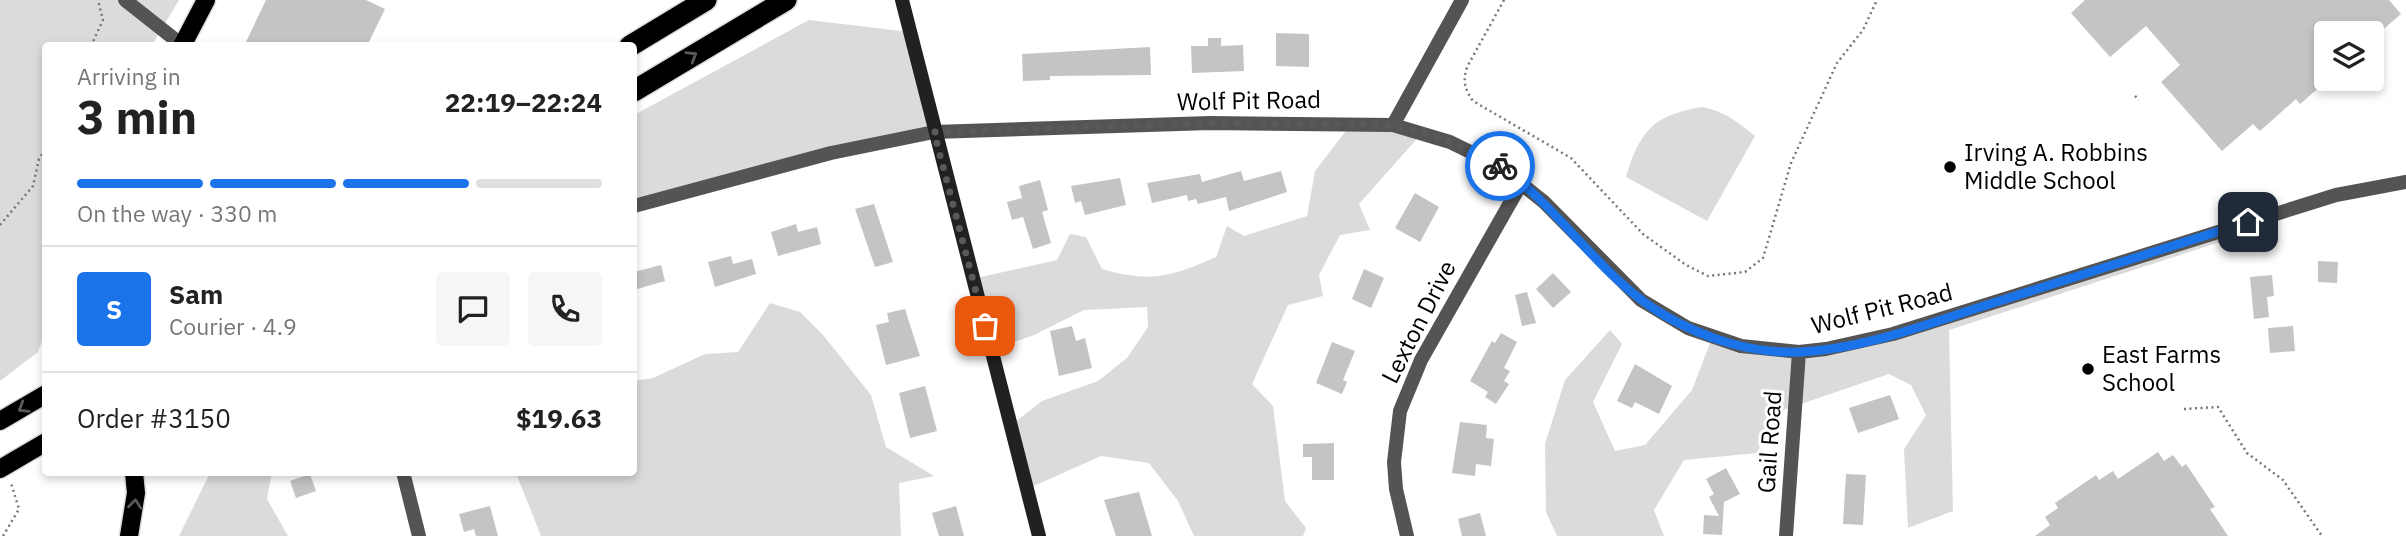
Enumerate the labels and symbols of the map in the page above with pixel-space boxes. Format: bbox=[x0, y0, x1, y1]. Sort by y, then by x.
one-way arrow bbox=[685, 52, 698, 65]
street label: Wolf Pit Road bbox=[1177, 83, 1321, 117]
courier bbox=[1465, 131, 1535, 201]
place label: Irving A. Robbins Middle School bbox=[1964, 136, 2148, 196]
marker: Irving A. Robbins Middle School bbox=[1942, 159, 1958, 175]
pin bbox=[2218, 192, 2278, 252]
street label: Lexton Drive bbox=[1374, 255, 1463, 388]
street label: Wolf Pit Road bbox=[1808, 275, 1956, 341]
pin bbox=[955, 296, 1015, 356]
place label: East Farms School bbox=[2102, 338, 2221, 398]
marker: East Farms School bbox=[2080, 361, 2096, 377]
street label: Gail Road bbox=[1749, 390, 1789, 494]
one-way arrow bbox=[17, 400, 30, 413]
one-way arrow bbox=[127, 499, 142, 510]

